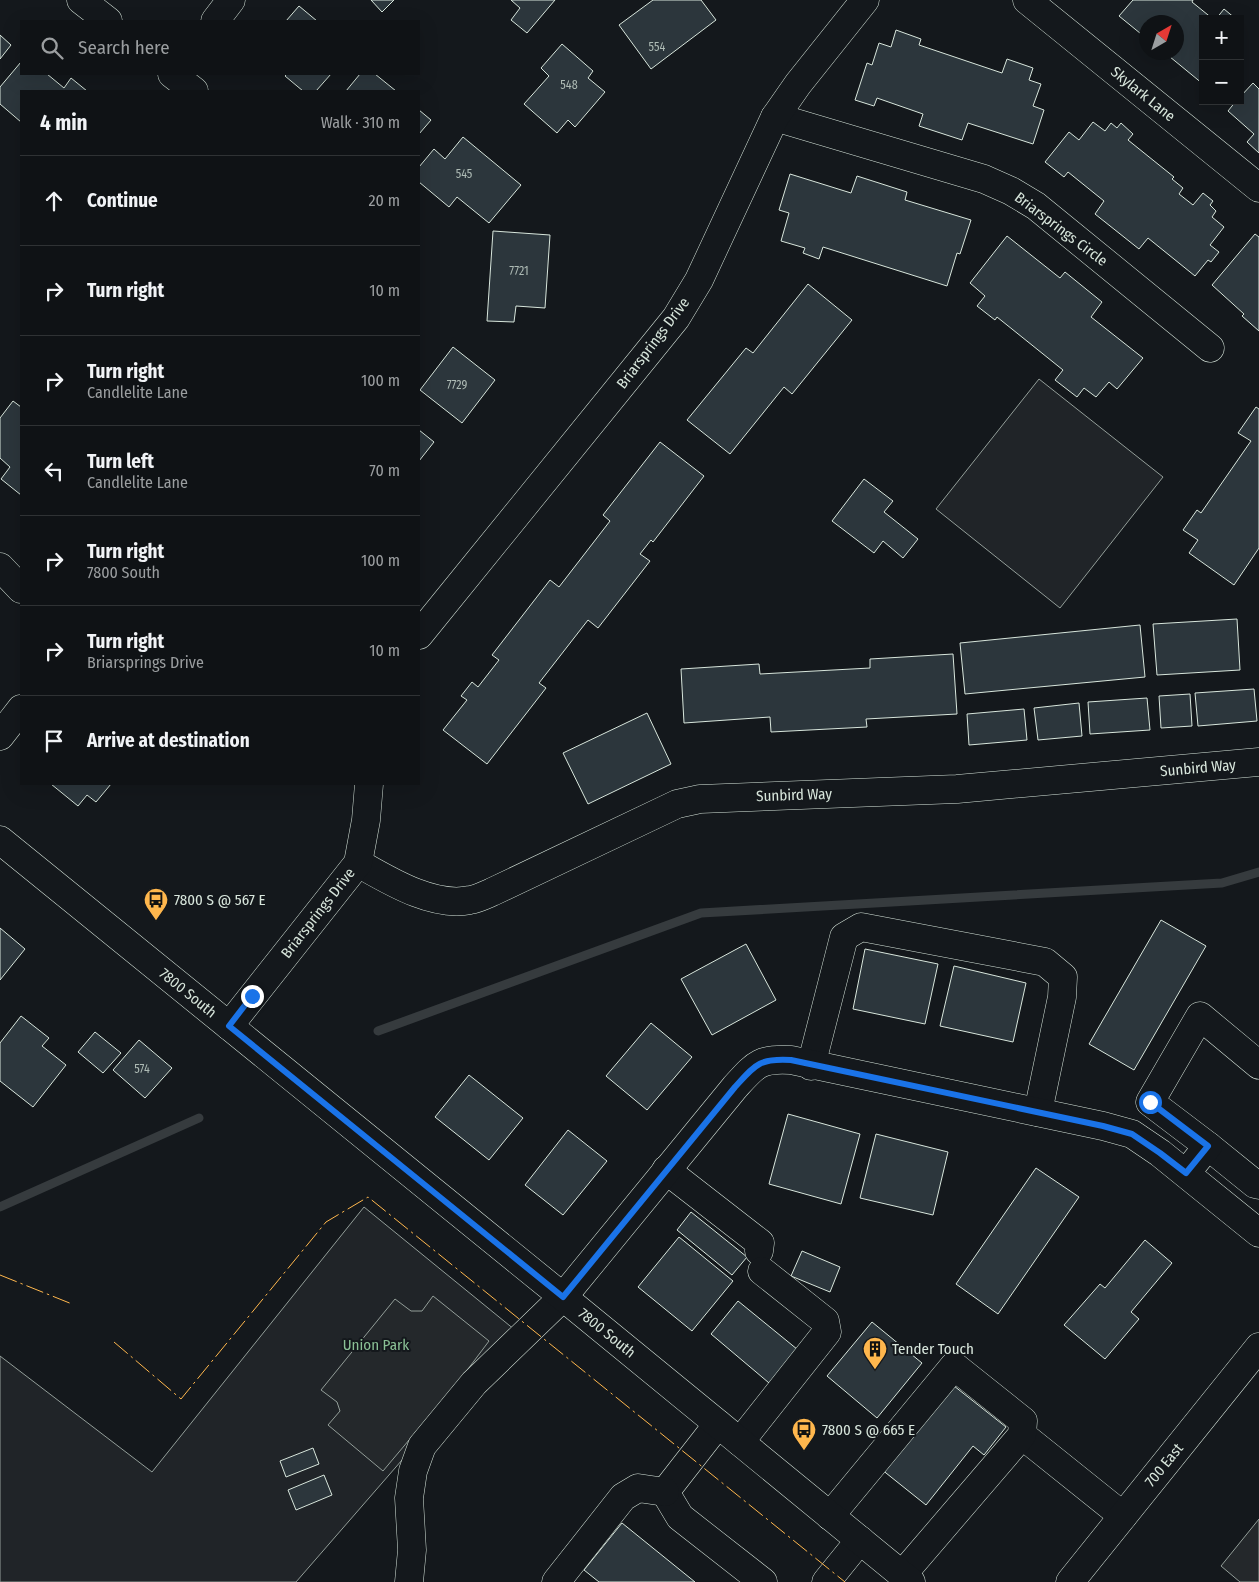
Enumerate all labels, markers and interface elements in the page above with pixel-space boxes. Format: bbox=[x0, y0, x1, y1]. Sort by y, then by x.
north arrow bbox=[1139, 15, 1184, 60]
map controls bbox=[1199, 15, 1244, 105]
button: + bbox=[1199, 15, 1244, 60]
search box bbox=[20, 20, 420, 75]
icon: search bbox=[38, 34, 66, 62]
text: Search here bbox=[78, 36, 170, 59]
house number: 554 bbox=[649, 40, 666, 54]
button: − bbox=[1199, 60, 1244, 105]
street label: Skylark Lane bbox=[1107, 63, 1179, 125]
house number: 548 bbox=[560, 78, 578, 92]
text: 4 min bbox=[40, 110, 88, 136]
text: Walk · 310 m bbox=[321, 113, 400, 132]
house number: 545 bbox=[456, 167, 473, 181]
icon: ahead bbox=[40, 187, 68, 215]
street label: Briarsprings Circle bbox=[1011, 188, 1111, 270]
text: Continue bbox=[87, 189, 158, 212]
text: 20 m bbox=[369, 191, 400, 210]
house number: 7721 bbox=[509, 264, 529, 278]
icon: right bbox=[40, 277, 68, 305]
text: Turn right bbox=[87, 279, 164, 302]
text: 10 m bbox=[369, 281, 400, 300]
street label: Briarsprings Drive bbox=[613, 294, 693, 392]
text: Turn right bbox=[87, 360, 164, 383]
icon: right bbox=[40, 367, 68, 395]
text: 100 m bbox=[361, 371, 400, 390]
house number: 7729 bbox=[447, 378, 467, 392]
text: Candlelite Lane bbox=[87, 383, 188, 402]
text: Turn left bbox=[87, 450, 154, 473]
icon: left bbox=[40, 457, 68, 485]
text: 70 m bbox=[369, 461, 400, 480]
text: Candlelite Lane bbox=[87, 473, 188, 492]
text: Turn right bbox=[87, 540, 164, 563]
icon: right bbox=[40, 547, 68, 575]
text: 100 m bbox=[361, 551, 400, 570]
text: 7800 South bbox=[87, 563, 160, 582]
text: Turn right bbox=[87, 630, 164, 653]
icon: right bbox=[40, 637, 68, 665]
text: 10 m bbox=[369, 641, 400, 660]
text: Briarsprings Drive bbox=[87, 653, 204, 672]
icon: arrive bbox=[40, 727, 68, 755]
text: Arrive at destination bbox=[87, 729, 250, 752]
street label: Sunbird Way bbox=[1159, 756, 1237, 780]
street label: Sunbird Way bbox=[756, 785, 833, 805]
street label: Briarsprings Drive bbox=[277, 864, 359, 962]
bus stop icon: 7800 S @ 567 E bbox=[143, 887, 169, 921]
place label: 7800 S @ 567 E bbox=[174, 891, 265, 909]
street label: 7800 South bbox=[156, 964, 220, 1022]
route end bbox=[241, 985, 264, 1008]
house number: 574 bbox=[134, 1062, 150, 1076]
route start bbox=[1139, 1091, 1162, 1114]
street label: 7800 South bbox=[575, 1304, 639, 1362]
park label: Union Park bbox=[343, 1336, 409, 1354]
building icon: Tender Touch bbox=[862, 1336, 888, 1370]
place label: Tender Touch bbox=[892, 1340, 974, 1358]
bus stop icon: 7800 S @ 665 E bbox=[791, 1417, 817, 1451]
place label: 7800 S @ 665 E bbox=[822, 1421, 915, 1439]
street label: 700 East bbox=[1141, 1440, 1187, 1490]

